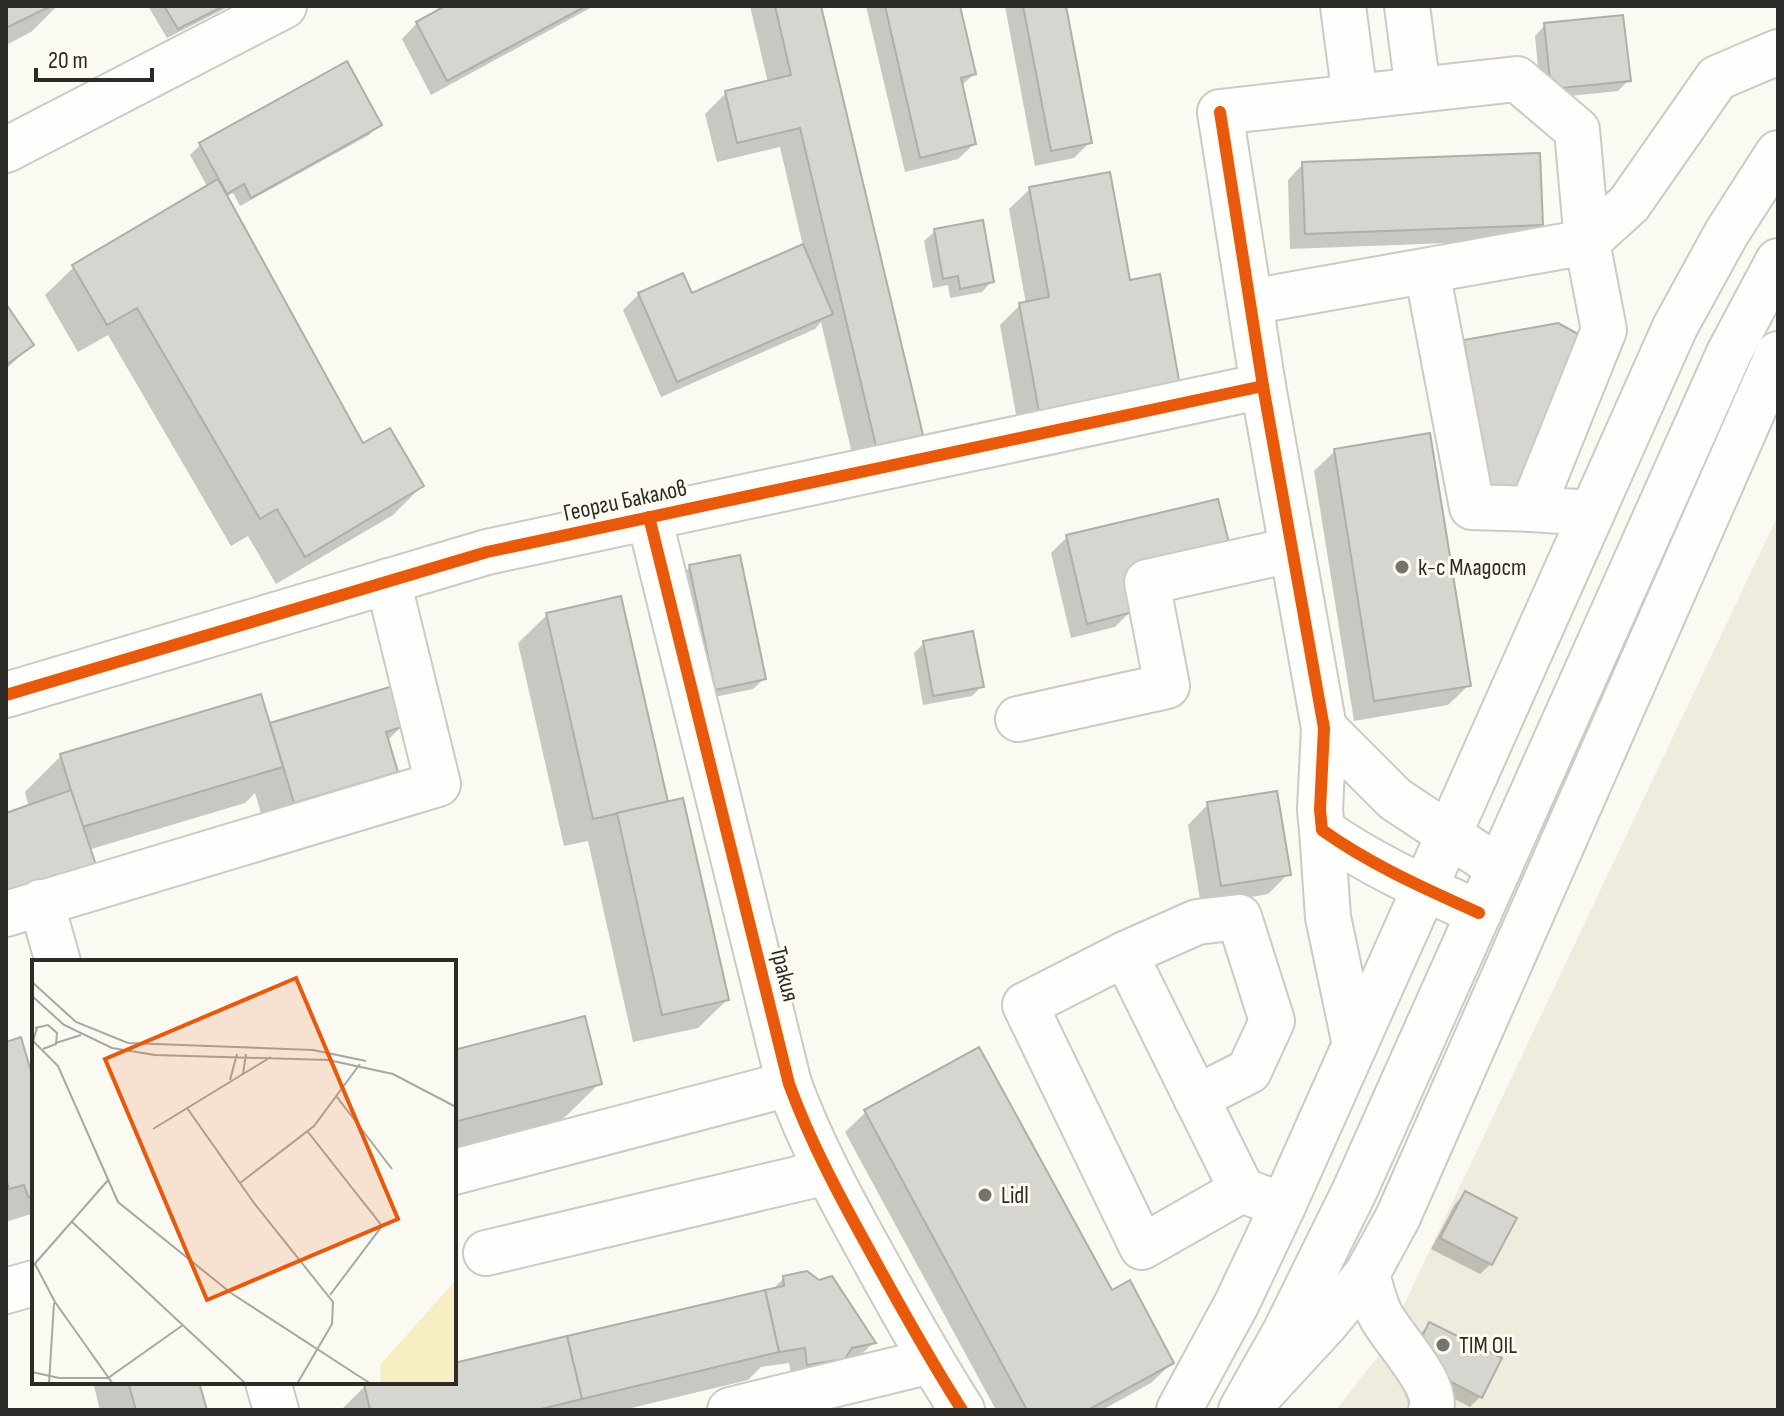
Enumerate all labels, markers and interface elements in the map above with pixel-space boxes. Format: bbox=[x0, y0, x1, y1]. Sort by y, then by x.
scale bar bbox=[36, 32, 152, 82]
text: 20 m bbox=[48, 46, 88, 75]
street label: Георги Бакалов bbox=[561, 473, 690, 528]
place label: к-с Младост bbox=[1418, 553, 1526, 582]
marker: к-с Младост bbox=[1393, 558, 1411, 576]
street label: Тракия bbox=[764, 944, 805, 1005]
inset map bbox=[32, 960, 456, 1384]
place label: Lidl bbox=[1001, 1181, 1029, 1210]
marker: Lidl bbox=[976, 1186, 994, 1204]
place label: TIM OIL bbox=[1459, 1331, 1517, 1360]
marker: TIM OIL bbox=[1434, 1336, 1452, 1354]

